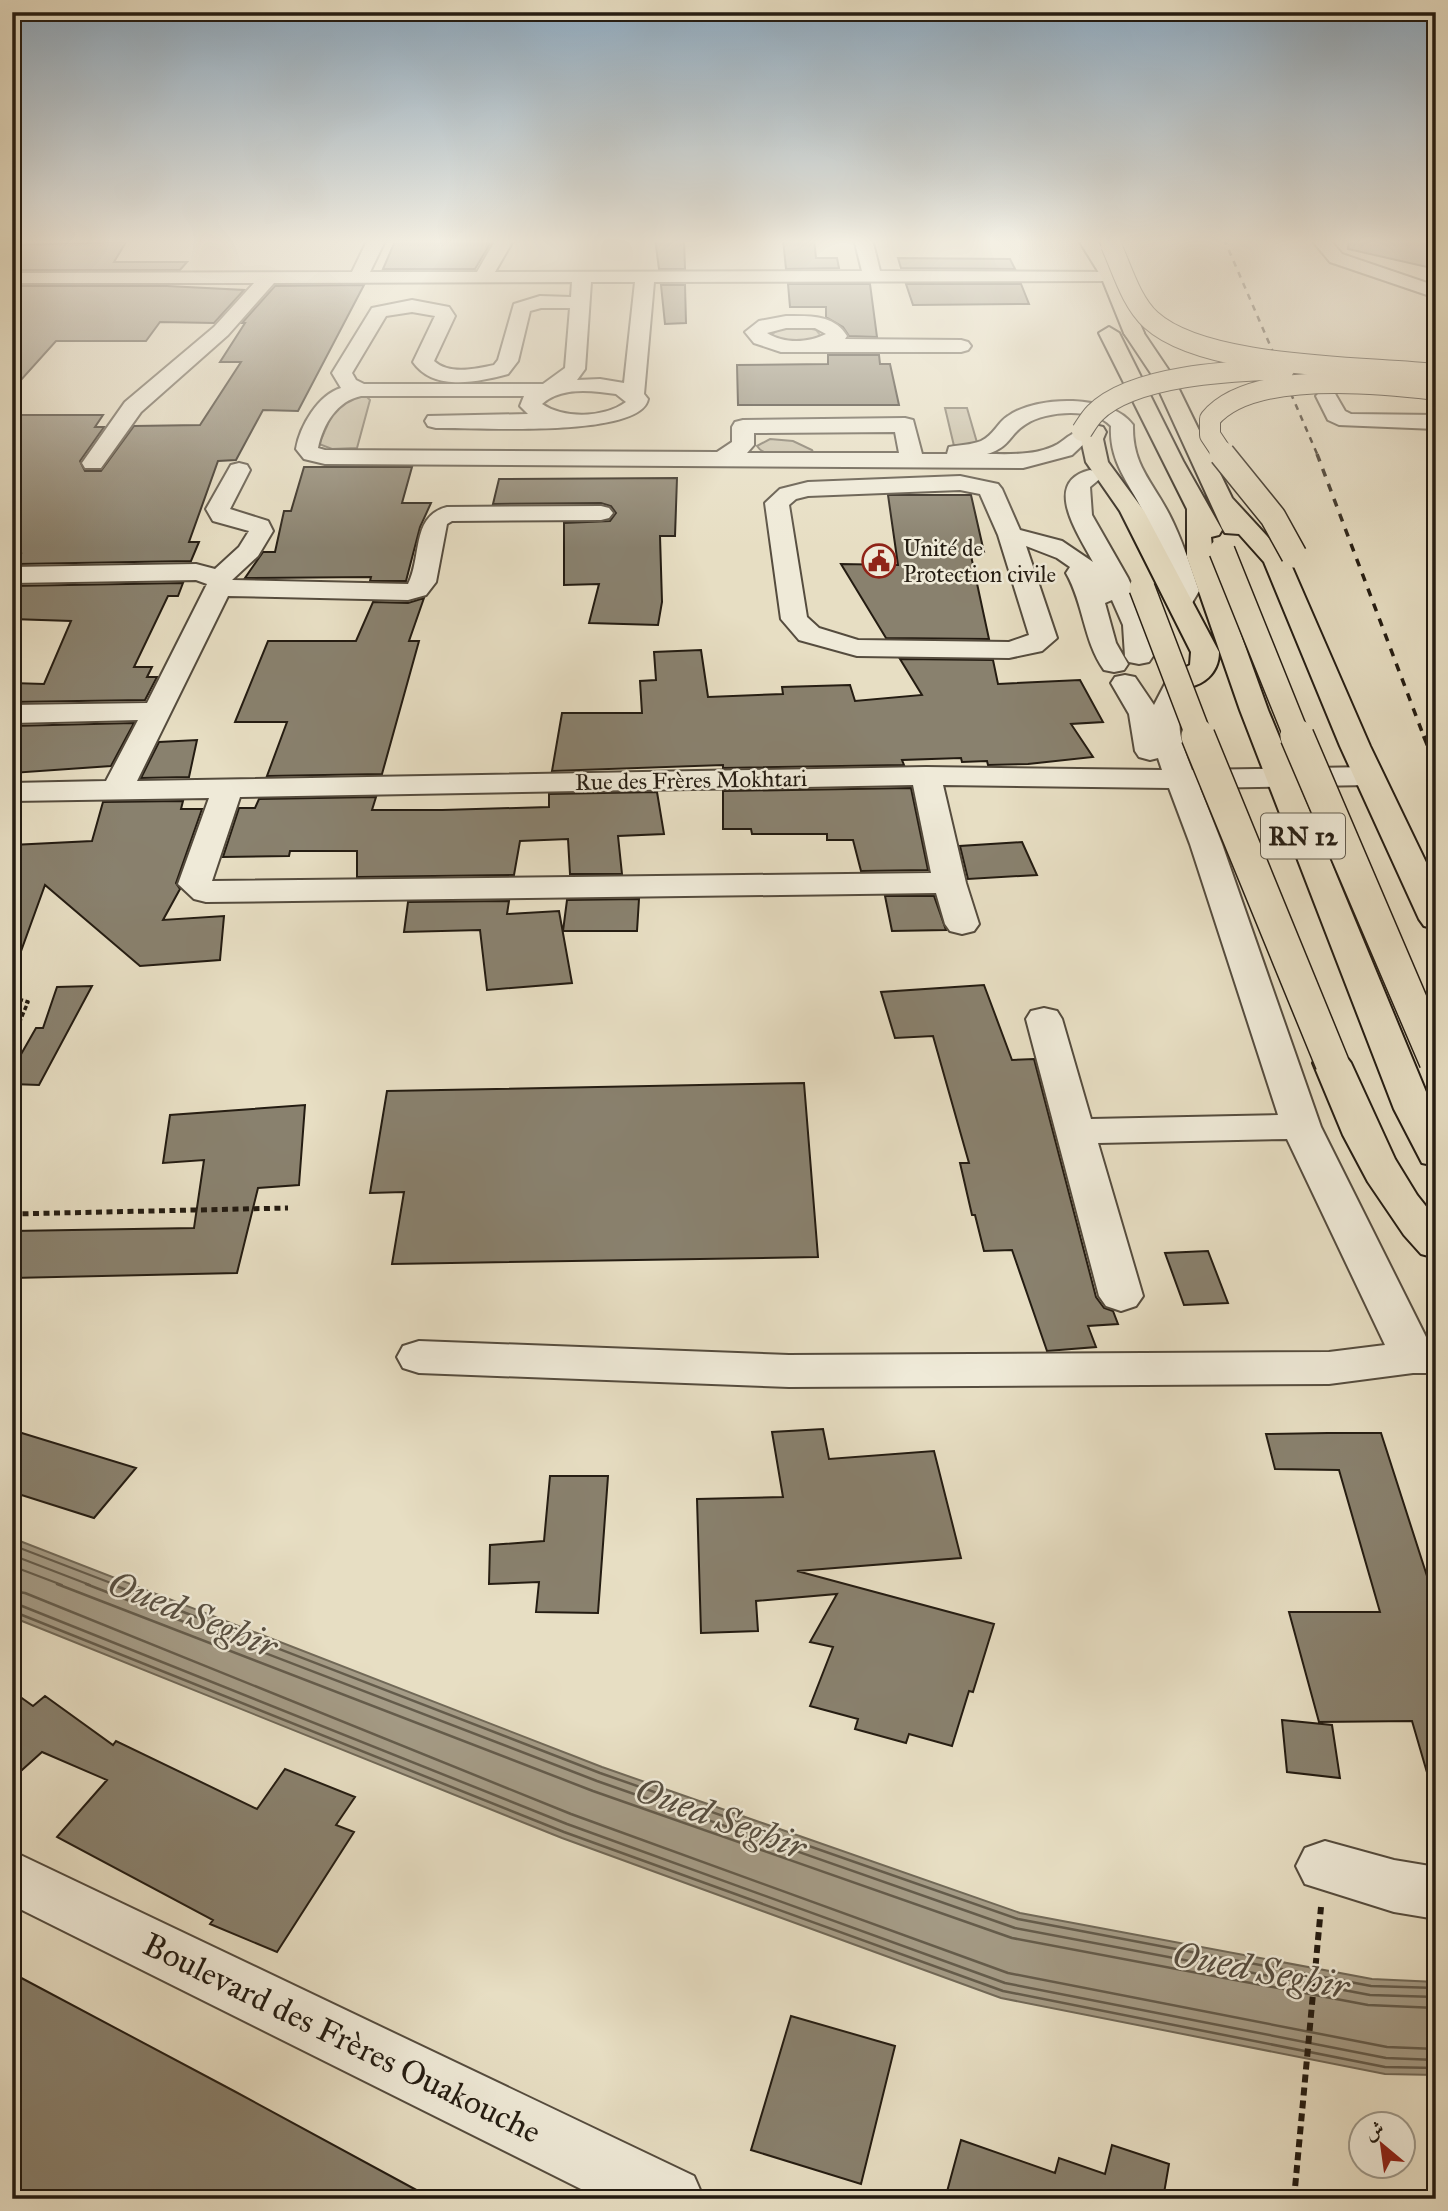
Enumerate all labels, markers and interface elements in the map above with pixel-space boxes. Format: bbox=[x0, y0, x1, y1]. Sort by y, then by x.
place label: Unité de Protection civile bbox=[903, 534, 1056, 588]
public building icon: Unité de Protection civile bbox=[860, 542, 898, 580]
street label: Rue des Frères Mokhtari bbox=[575, 764, 807, 796]
road number: RN 12 bbox=[1261, 814, 1345, 858]
water label: Oued Seghir bbox=[102, 1560, 286, 1669]
water label: Oued Seghir bbox=[629, 1766, 814, 1870]
street label: Boulevard des Frères Ouakouche bbox=[137, 1924, 547, 2152]
water label: Oued Seghir bbox=[1169, 1931, 1354, 2009]
north arrow bbox=[1346, 2110, 1416, 2180]
text: ش bbox=[1360, 2116, 1388, 2145]

